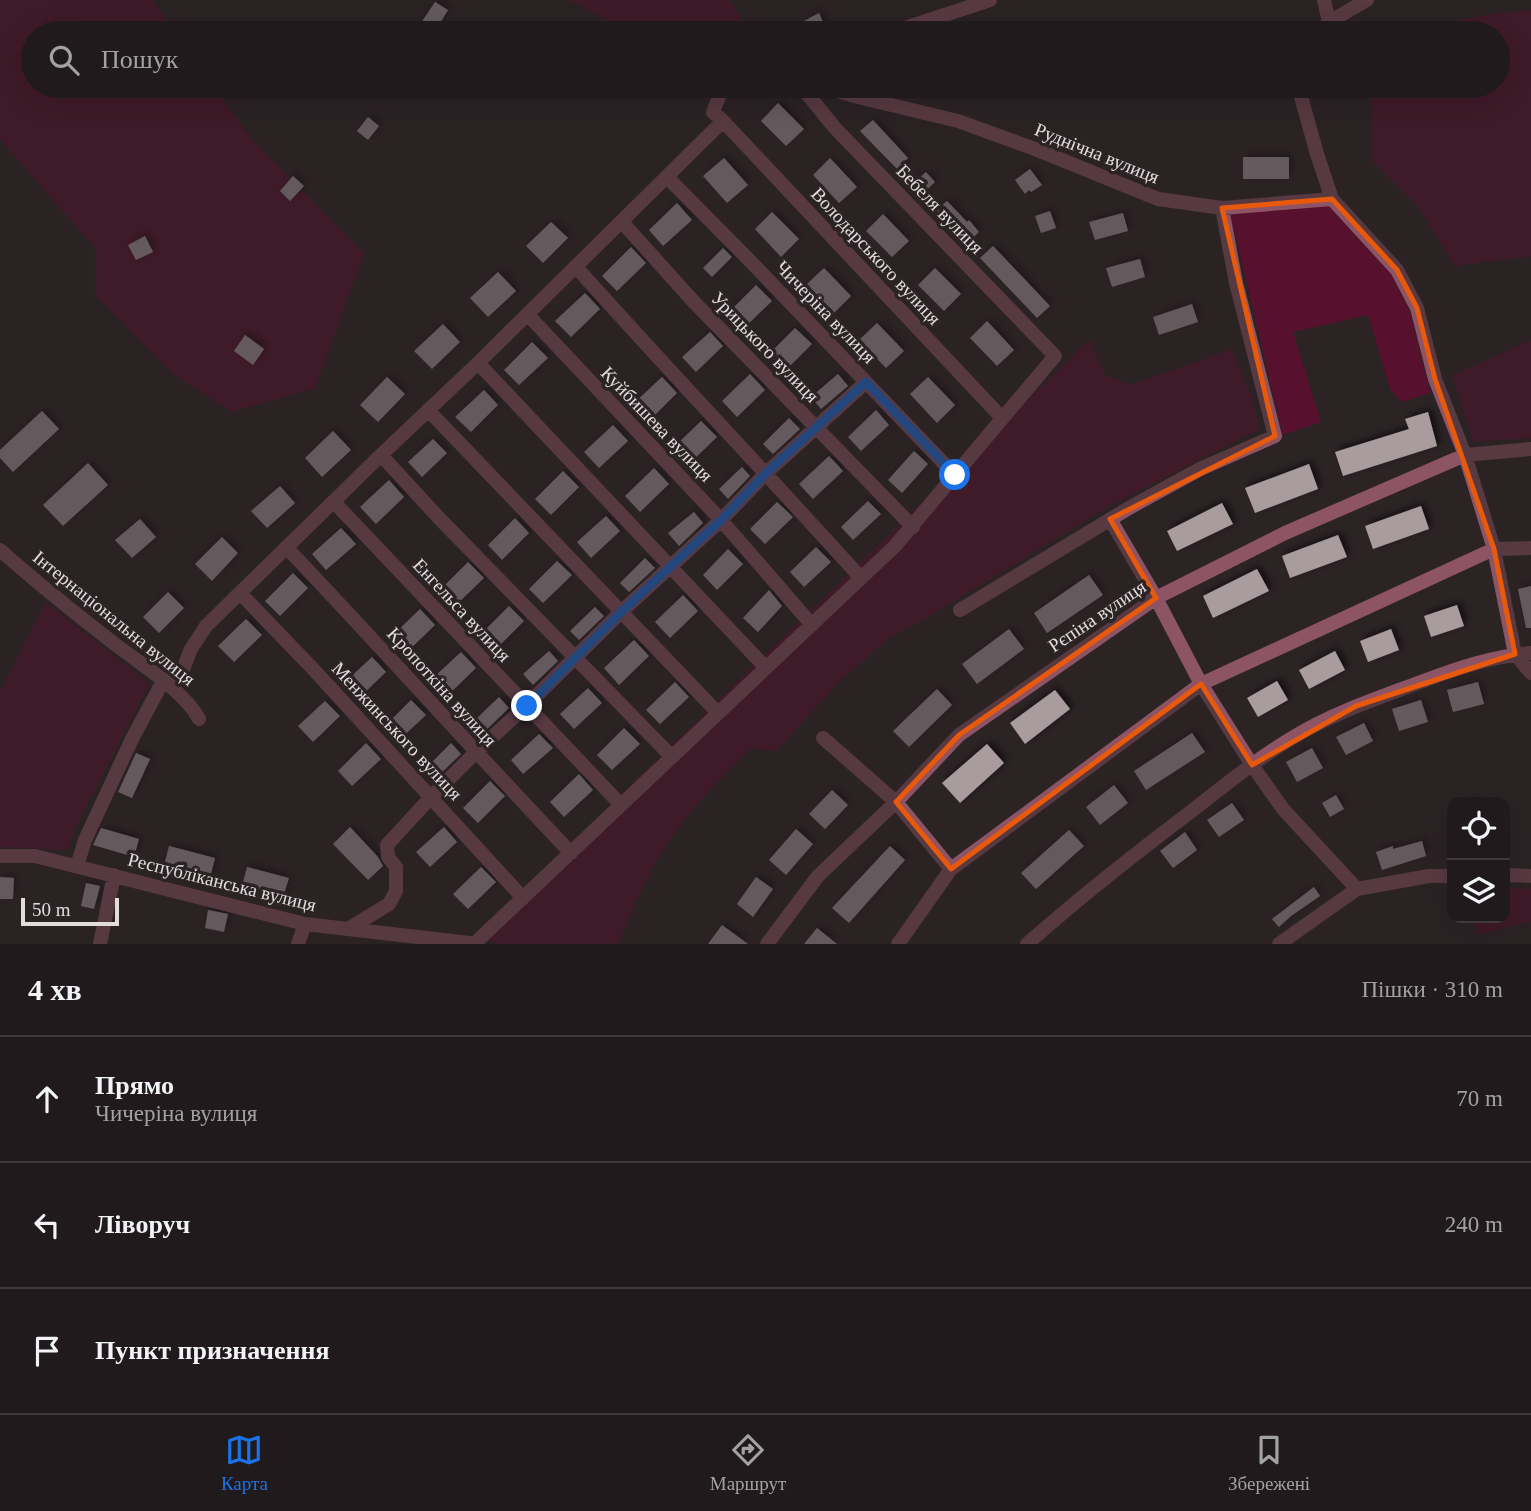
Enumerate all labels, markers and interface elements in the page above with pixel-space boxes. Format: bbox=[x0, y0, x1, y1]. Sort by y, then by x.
search box bbox=[21, 21, 1510, 98]
icon: search bbox=[45, 41, 83, 79]
text: Пошук bbox=[101, 45, 178, 74]
street label: Руднічна вулиця bbox=[1032, 118, 1163, 188]
street label: Бебеля вулиця bbox=[892, 160, 988, 258]
street label: Володарського вулиця bbox=[807, 183, 945, 329]
street label: Чичеріна вулиця bbox=[772, 256, 880, 368]
street label: Урицького вулиця bbox=[707, 287, 823, 407]
street label: Куйбишева вулиця bbox=[597, 362, 717, 486]
route start bbox=[939, 459, 970, 490]
street label: Інтернаціональна вулиця bbox=[29, 546, 199, 690]
street label: Енгельса вулиця bbox=[409, 554, 515, 666]
street label: Рєпіна вулиця bbox=[1044, 576, 1150, 656]
street label: Кропоткіна вулиця bbox=[383, 623, 501, 751]
street label: Менжинського вулиця bbox=[328, 658, 466, 804]
route end bbox=[511, 690, 542, 721]
map controls bbox=[1447, 797, 1510, 923]
button: locate bbox=[1447, 797, 1510, 860]
street label: Республіканська вулиця bbox=[126, 848, 319, 916]
button: layers bbox=[1447, 860, 1510, 923]
scale bar bbox=[21, 895, 119, 927]
text: 50 m bbox=[32, 899, 71, 920]
text: 4 хв bbox=[28, 973, 82, 1006]
text: Пішки · 310 m bbox=[1362, 977, 1503, 1002]
text: Прямо bbox=[95, 1071, 174, 1100]
icon: ahead bbox=[28, 1080, 66, 1118]
text: 70 m bbox=[1456, 1086, 1503, 1111]
text: Чичеріна вулиця bbox=[95, 1101, 257, 1126]
icon: left bbox=[28, 1206, 66, 1244]
text: Ліворуч bbox=[95, 1210, 190, 1239]
text: 240 m bbox=[1445, 1212, 1503, 1237]
icon: arrive bbox=[28, 1332, 66, 1370]
text: Пункт призначення bbox=[95, 1336, 330, 1365]
tab: Карта bbox=[221, 1431, 268, 1495]
tab: Маршрут bbox=[710, 1431, 786, 1495]
tab: Збережені bbox=[1228, 1431, 1310, 1495]

